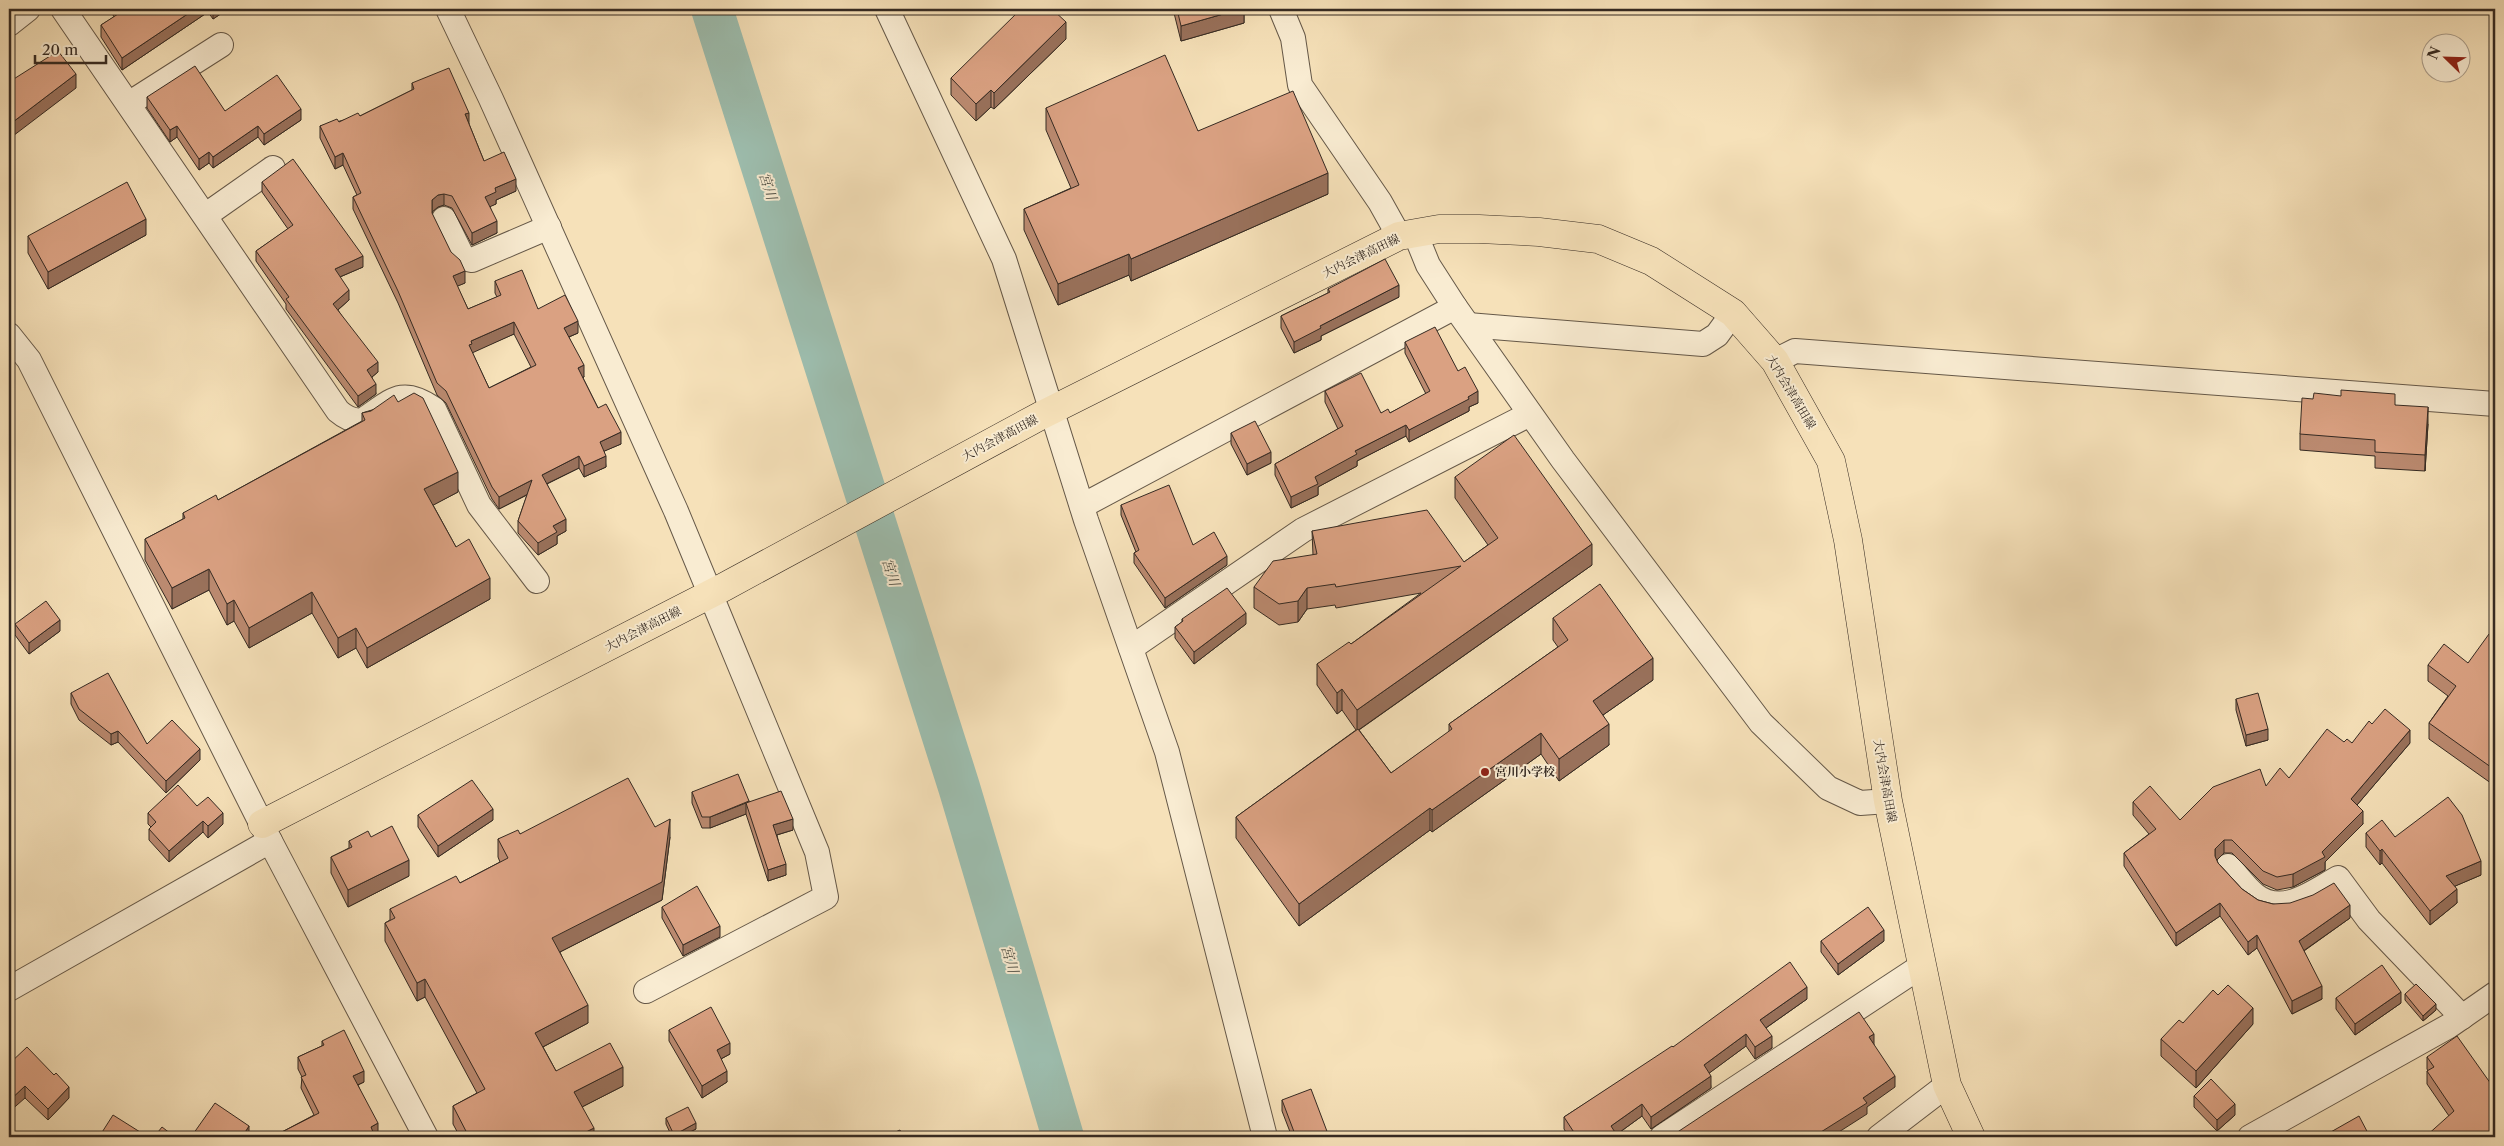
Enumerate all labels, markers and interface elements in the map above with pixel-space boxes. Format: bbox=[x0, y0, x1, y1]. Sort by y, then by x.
scale bar bbox=[35, 32, 106, 64]
north arrow bbox=[2422, 32, 2472, 82]
text: 20 m bbox=[42, 40, 78, 59]
text: N bbox=[2423, 44, 2445, 62]
water label: 宮川 bbox=[755, 170, 782, 204]
street label: 大内会津高田線 bbox=[1320, 230, 1402, 281]
street label: 大内会津高田線 bbox=[1763, 352, 1819, 432]
street label: 大内会津高田線 bbox=[959, 411, 1040, 464]
water label: 宮川 bbox=[878, 556, 905, 590]
street label: 大内会津高田線 bbox=[602, 603, 684, 654]
street label: 大内会津高田線 bbox=[1871, 738, 1900, 824]
place label: 宮川小学校 bbox=[1495, 764, 1555, 779]
marker: 宮川小学校 bbox=[1479, 766, 1491, 778]
water label: 宮川 bbox=[997, 943, 1023, 977]

